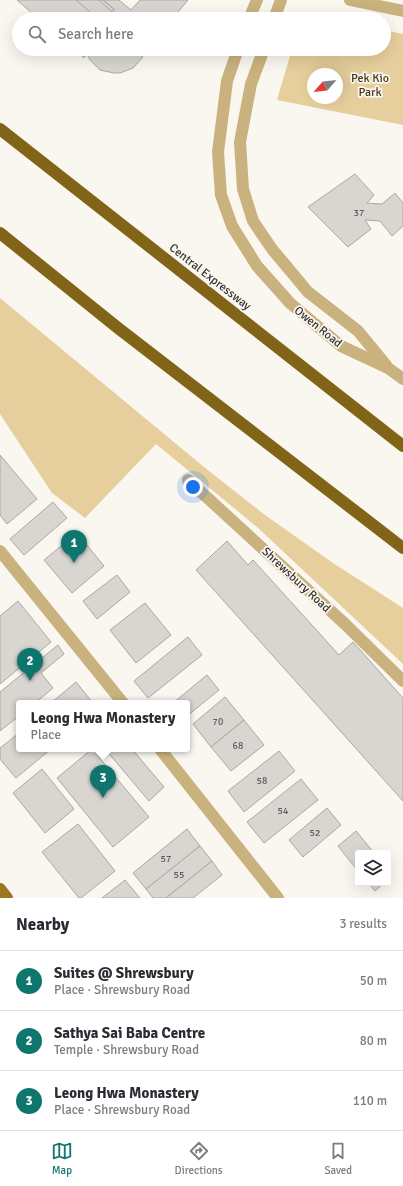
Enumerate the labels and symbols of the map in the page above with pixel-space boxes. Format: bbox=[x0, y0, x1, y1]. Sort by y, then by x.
north arrow bbox=[307, 68, 343, 104]
park label: Pek Kio Park bbox=[351, 71, 389, 100]
house number: 37 bbox=[354, 207, 364, 219]
street label: Central Expressway bbox=[166, 240, 254, 314]
street label: Owen Road bbox=[291, 303, 345, 351]
your location bbox=[183, 477, 203, 497]
pin: 1 bbox=[61, 530, 87, 563]
street label: Shrewsbury Road bbox=[258, 544, 334, 616]
pin: 2 bbox=[17, 648, 43, 681]
house number: 70 bbox=[213, 716, 223, 728]
house number: 68 bbox=[233, 740, 243, 752]
pin: 3 bbox=[90, 765, 116, 798]
house number: 58 bbox=[257, 775, 267, 787]
house number: 54 bbox=[278, 805, 289, 817]
house number: 52 bbox=[310, 827, 320, 839]
house number: 57 bbox=[161, 853, 171, 865]
house number: 55 bbox=[174, 869, 184, 881]

